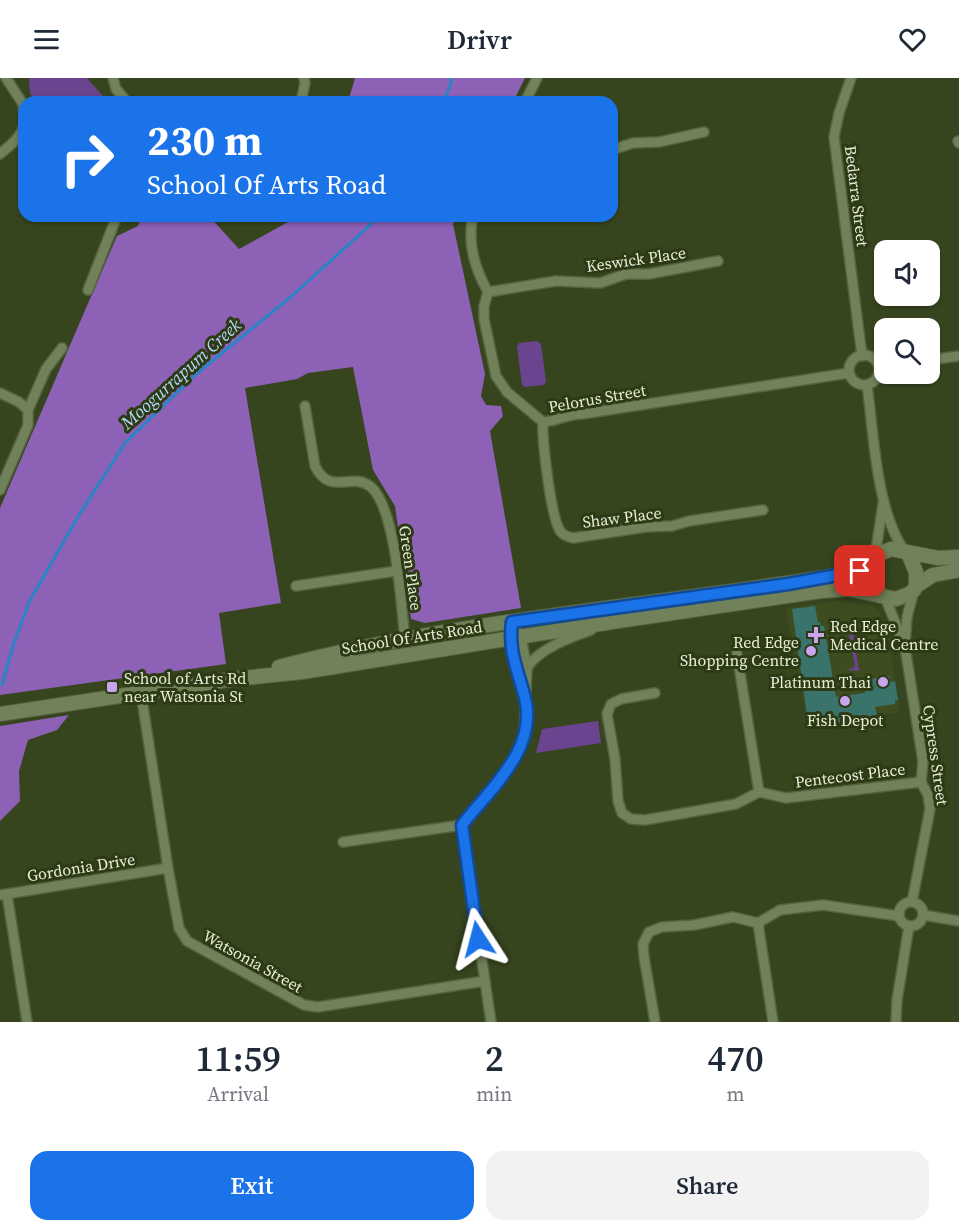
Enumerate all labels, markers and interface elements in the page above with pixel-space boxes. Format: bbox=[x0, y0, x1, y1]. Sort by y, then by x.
text: Drivr bbox=[447, 21, 512, 58]
icon: menu bbox=[30, 23, 63, 56]
icon: heart bbox=[896, 23, 929, 56]
text: 230 m bbox=[147, 111, 262, 169]
icon: right bbox=[48, 120, 126, 198]
street label: Bedarra Street bbox=[840, 144, 874, 249]
text: School Of Arts Road bbox=[147, 166, 386, 203]
map controls bbox=[874, 240, 940, 384]
button: sound bbox=[874, 240, 940, 306]
street label: Keswick Place bbox=[585, 241, 687, 277]
water label: Moogurrapum Creek bbox=[114, 312, 247, 435]
button: search bbox=[874, 318, 940, 384]
street label: Pelorus Street bbox=[546, 378, 648, 417]
street label: Shaw Place bbox=[581, 501, 663, 533]
street label: Green Place bbox=[394, 524, 428, 612]
pin bbox=[834, 545, 885, 596]
icon: arrive bbox=[843, 554, 876, 587]
street label: School Of Arts Road bbox=[340, 615, 484, 659]
place label: Red Edge Medical Centre bbox=[830, 615, 938, 655]
marker: Red Edge Medical Centre bbox=[807, 626, 825, 644]
place label: Red Edge Shopping Centre bbox=[680, 631, 799, 671]
marker: Red Edge Shopping Centre bbox=[804, 644, 818, 658]
place label: School of Arts Rd near Watsonia St bbox=[124, 667, 246, 707]
place label: Platinum Thai bbox=[770, 671, 871, 693]
marker: Platinum Thai bbox=[876, 675, 890, 689]
marker: School of Arts Rd near Watsonia St bbox=[105, 680, 119, 694]
marker: Fish Depot bbox=[838, 694, 852, 708]
street label: Cypress Street bbox=[918, 703, 954, 808]
place label: Fish Depot bbox=[807, 709, 884, 731]
street label: Pentecost Place bbox=[794, 757, 906, 793]
street label: Gordonia Drive bbox=[25, 848, 137, 886]
position arrow bbox=[446, 907, 510, 971]
street label: Watsonia Street bbox=[199, 924, 308, 998]
text: 11:59 bbox=[195, 1034, 281, 1083]
text: 2 bbox=[485, 1034, 504, 1083]
text: 470 bbox=[708, 1034, 764, 1083]
text: Arrival bbox=[207, 1080, 269, 1108]
text: min bbox=[476, 1080, 512, 1108]
text: m bbox=[727, 1080, 745, 1108]
button: Exit bbox=[30, 1151, 474, 1220]
button: Share bbox=[486, 1151, 929, 1220]

